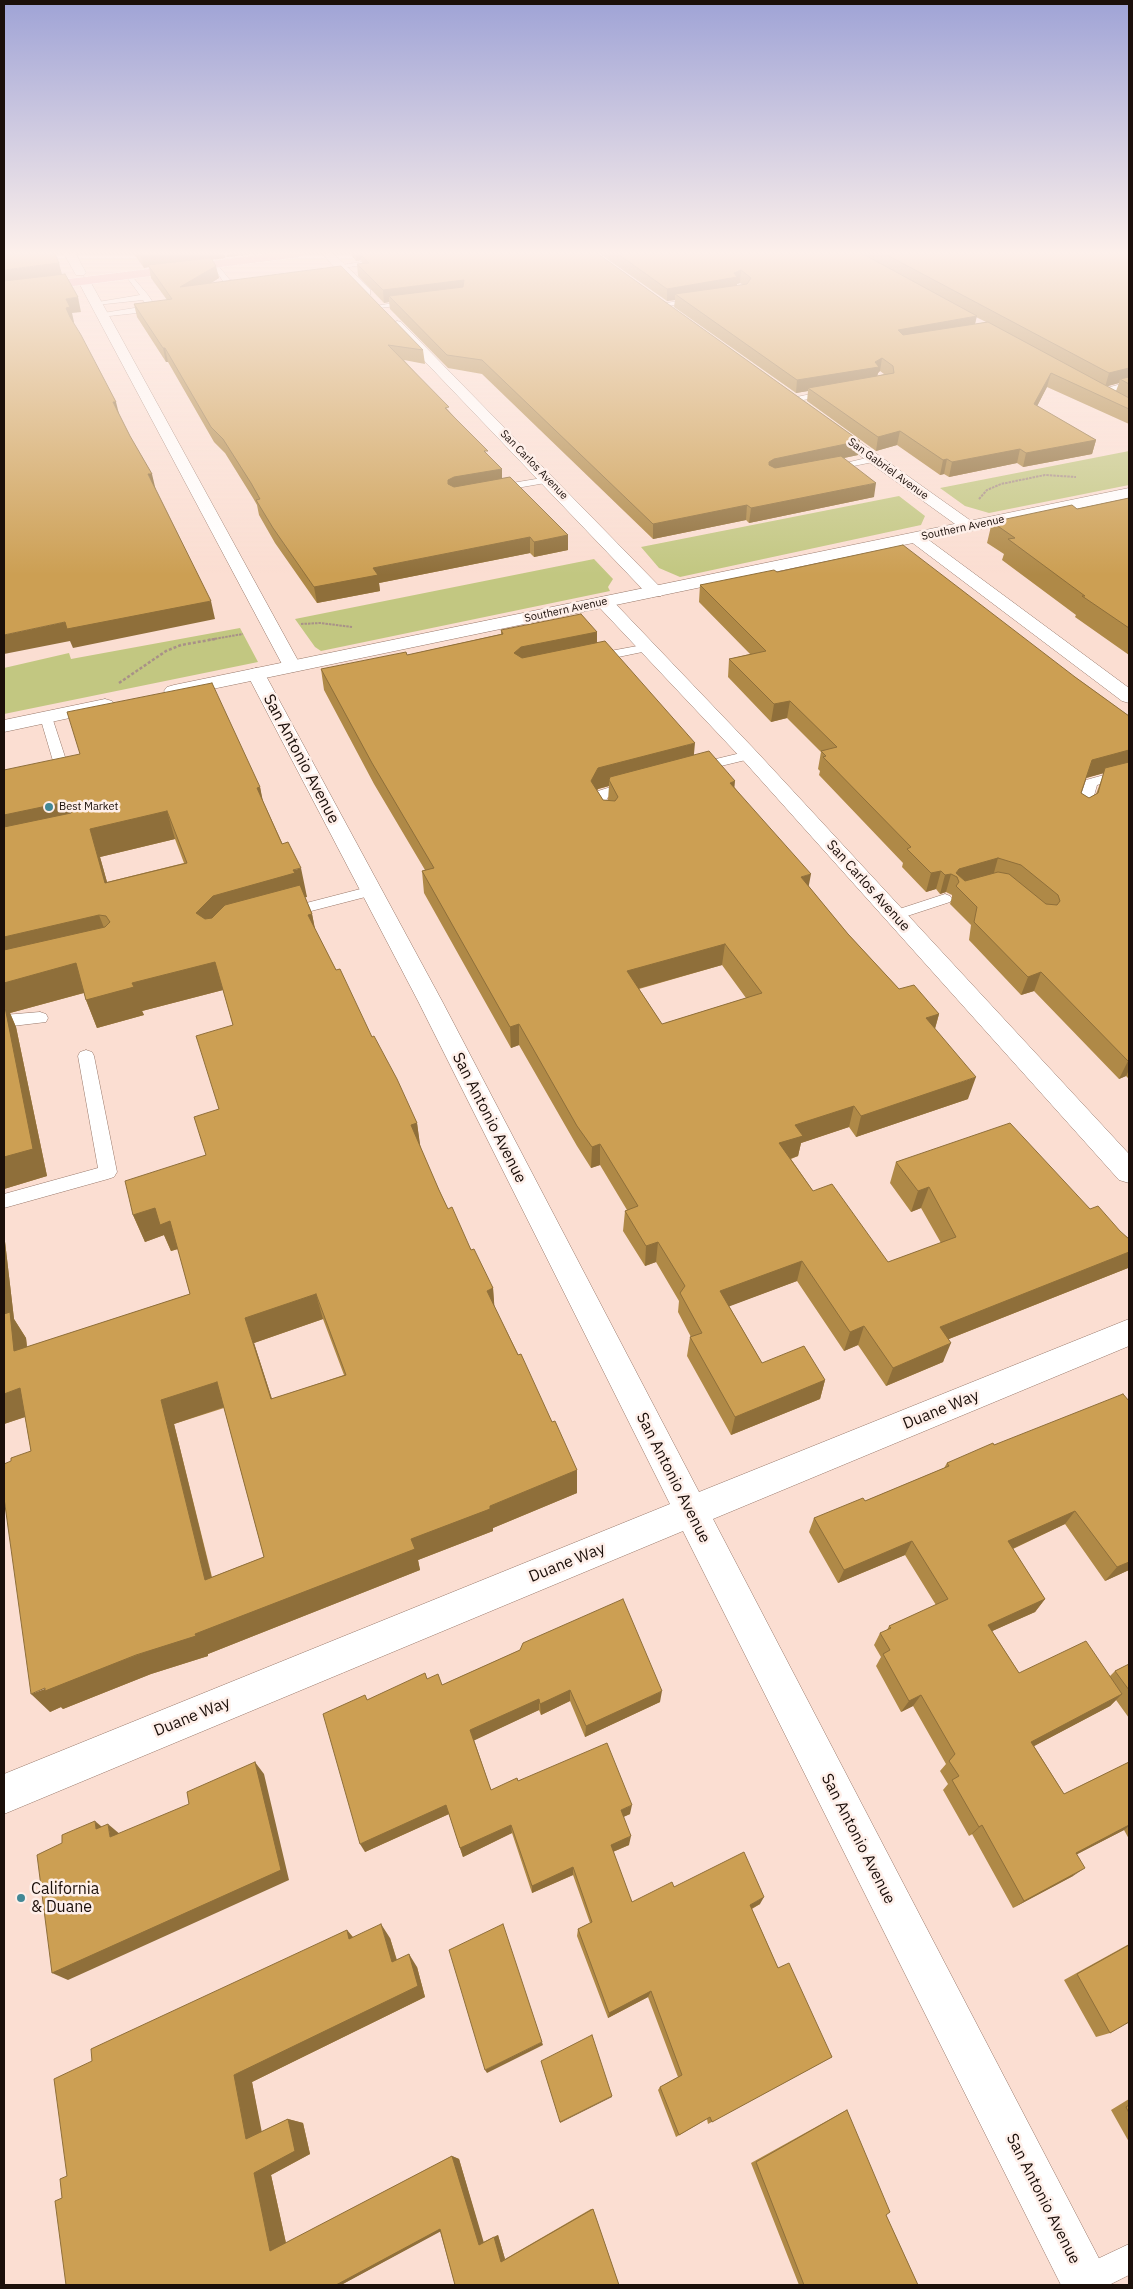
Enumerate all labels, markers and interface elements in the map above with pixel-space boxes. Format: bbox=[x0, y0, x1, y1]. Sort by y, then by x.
street label: San Carlos Avenue bbox=[497, 427, 571, 503]
street label: San Gabriel Avenue bbox=[845, 435, 931, 503]
street label: Southern Avenue bbox=[920, 513, 1006, 543]
street label: Southern Avenue bbox=[523, 595, 609, 625]
street label: San Antonio Avenue bbox=[259, 691, 343, 827]
place label: Best Market bbox=[59, 800, 118, 814]
marker: Best Market bbox=[43, 801, 55, 813]
street label: San Carlos Avenue bbox=[823, 837, 913, 935]
street label: San Antonio Avenue bbox=[448, 1050, 530, 1186]
street label: Duane Way bbox=[900, 1386, 982, 1434]
street label: San Antonio Avenue bbox=[632, 1410, 714, 1546]
street label: Duane Way bbox=[526, 1539, 608, 1587]
street label: Duane Way bbox=[151, 1693, 233, 1741]
street label: San Antonio Avenue bbox=[817, 1771, 899, 1907]
place label: California & Duane bbox=[31, 1879, 99, 1917]
marker: California & Duane bbox=[15, 1892, 27, 1904]
street label: San Antonio Avenue bbox=[1002, 2131, 1084, 2267]

